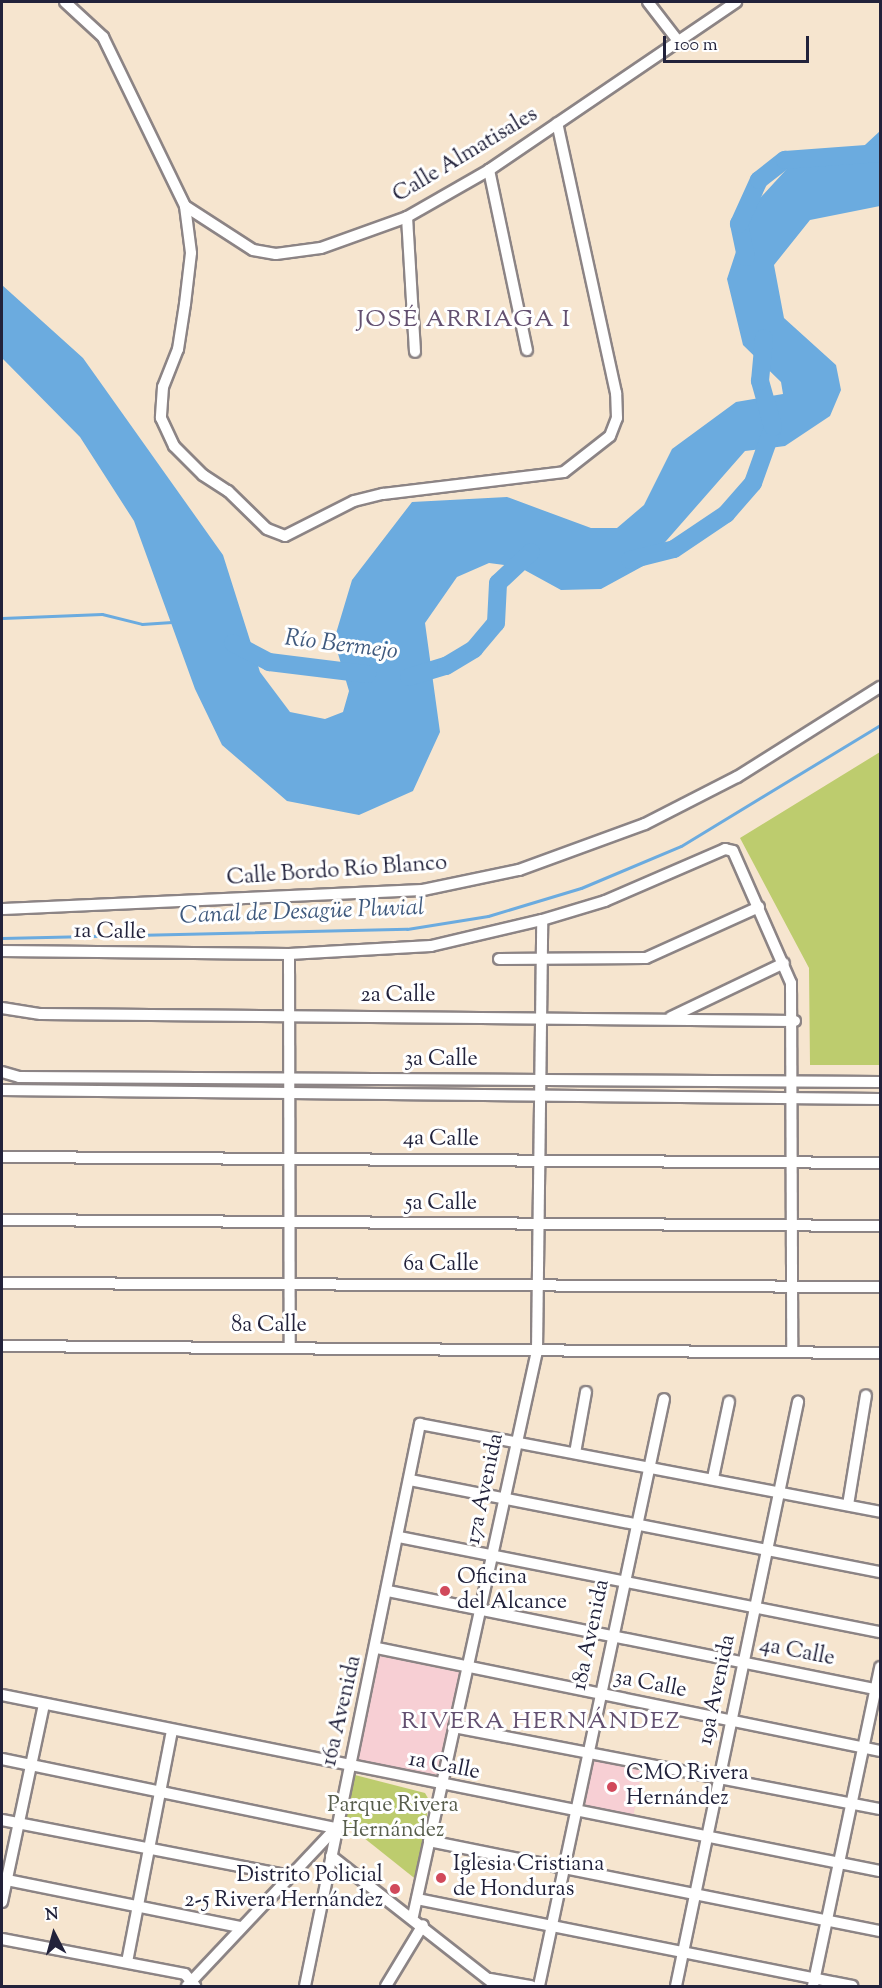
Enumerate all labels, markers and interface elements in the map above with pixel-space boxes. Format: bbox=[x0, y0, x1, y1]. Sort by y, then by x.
scale bar bbox=[666, 24, 812, 62]
text: 100 m bbox=[674, 33, 718, 59]
street label: Calle Almatisales bbox=[389, 102, 543, 210]
district label: JOSÉ ARRIAGA I bbox=[357, 307, 571, 335]
water label: Río Bermejo bbox=[283, 625, 399, 667]
street label: Calle Bordo Río Blanco bbox=[226, 851, 448, 893]
water label: Canal de Desagüe Pluvial bbox=[179, 894, 425, 932]
street label: 1a Calle bbox=[74, 919, 146, 947]
street label: 2a Calle bbox=[361, 984, 435, 1010]
street label: 3a Calle bbox=[404, 1048, 478, 1074]
street label: 4a Calle bbox=[403, 1126, 479, 1154]
street label: 5a Calle bbox=[405, 1192, 477, 1218]
street label: 6a Calle bbox=[403, 1253, 479, 1279]
street label: 8a Calle bbox=[231, 1314, 307, 1340]
street label: 17a Avenida bbox=[461, 1431, 511, 1547]
place label: Oficina del Alcance bbox=[457, 1565, 567, 1616]
street label: 18a Avenida bbox=[567, 1577, 617, 1693]
marker: Oficina del Alcance bbox=[438, 1584, 452, 1598]
street label: 19a Avenida bbox=[693, 1632, 743, 1748]
street label: 4a Calle bbox=[757, 1633, 837, 1673]
street label: 16a Avenida bbox=[317, 1653, 369, 1769]
street label: 3a Calle bbox=[611, 1665, 689, 1705]
district label: RIVERA HERNÁNDEZ bbox=[401, 1709, 681, 1737]
street label: 1a Calle bbox=[406, 1747, 482, 1787]
place label: CMO Rivera Hernández bbox=[626, 1761, 749, 1813]
marker: CMO Rivera Hernández bbox=[603, 1778, 621, 1796]
park label: Parque Rivera Hernández bbox=[327, 1793, 459, 1844]
place label: Iglesia Cristiana de Honduras bbox=[453, 1852, 604, 1904]
place label: Distrito Policial 2-5 Rivera Hernández bbox=[184, 1863, 383, 1915]
marker: Iglesia Cristiana de Honduras bbox=[434, 1871, 448, 1885]
marker: Distrito Policial 2-5 Rivera Hernández bbox=[388, 1882, 402, 1896]
text: N bbox=[45, 1903, 60, 1928]
north arrow bbox=[24, 1904, 84, 1964]

